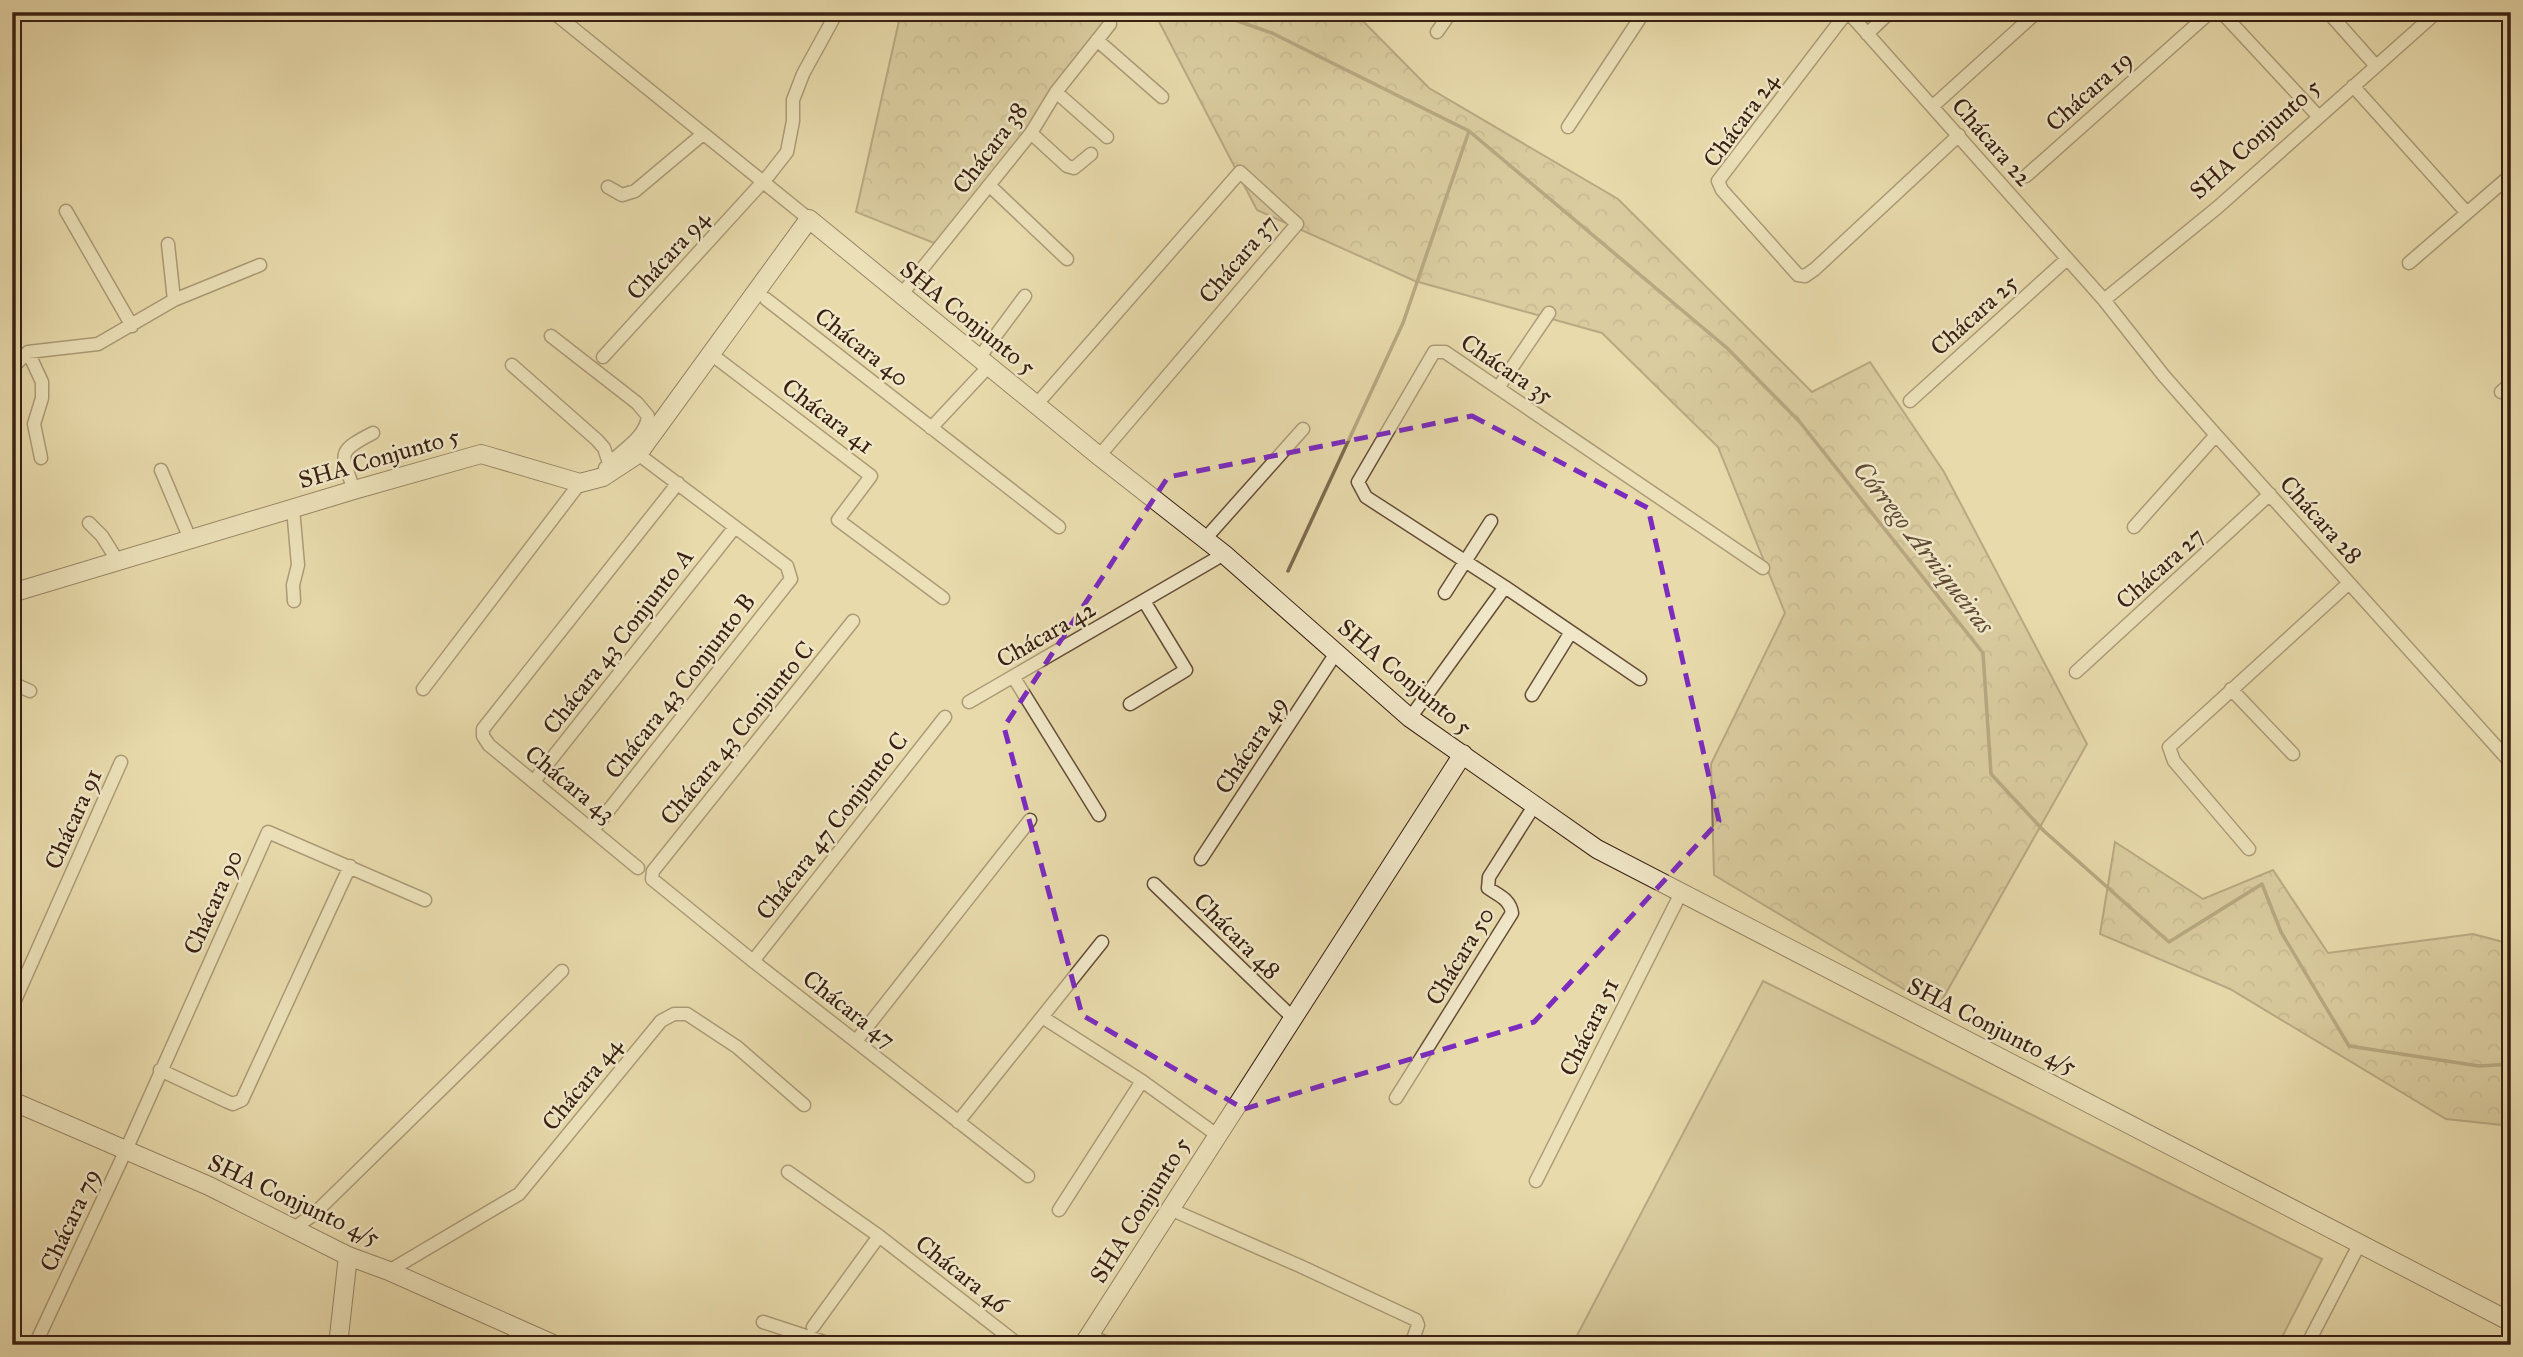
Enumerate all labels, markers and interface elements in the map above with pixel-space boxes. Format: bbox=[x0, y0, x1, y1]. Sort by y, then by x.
street label: Chácara 19 bbox=[2039, 44, 2139, 138]
street label: Chácara 24 bbox=[1697, 66, 1786, 173]
street label: SHA Conjunto 5 bbox=[2183, 72, 2327, 206]
street label: Chácara 22 bbox=[1945, 91, 2039, 193]
street label: Chácara 38 bbox=[946, 96, 1034, 200]
street label: Chácara 94 bbox=[620, 203, 717, 306]
street label: Chácara 37 bbox=[1192, 208, 1284, 310]
street label: SHA Conjunto 5 bbox=[894, 254, 1042, 382]
street label: Chácara 25 bbox=[1924, 268, 2024, 362]
street label: Chácara 40 bbox=[809, 301, 915, 393]
street label: Chácara 35 bbox=[1455, 327, 1559, 411]
street label: Chácara 41 bbox=[776, 372, 880, 460]
street label: SHA Conjunto 5 bbox=[295, 421, 463, 495]
water label: Córrego Arniqueiras bbox=[1847, 454, 2002, 640]
street label: Chácara 28 bbox=[2273, 469, 2369, 571]
street label: Chácara 27 bbox=[2110, 521, 2210, 615]
street label: Chácara 43 Conjunto A bbox=[536, 542, 700, 740]
street label: Chácara 43 Conjunto B bbox=[598, 587, 762, 785]
street label: Chácara 42 bbox=[991, 594, 1101, 674]
street label: SHA Conjunto 5 bbox=[1332, 612, 1478, 742]
street label: Chácara 43 Conjunto C bbox=[654, 635, 820, 831]
street label: Chácara 49 bbox=[1208, 690, 1294, 800]
street label: Chácara 47 Conjunto C bbox=[749, 726, 915, 926]
street label: Chácara 43 bbox=[519, 739, 621, 829]
street label: Chácara 91 bbox=[38, 764, 108, 874]
street label: Chácara 90 bbox=[177, 845, 249, 959]
street label: Chácara 48 bbox=[1187, 886, 1287, 986]
street label: Chácara 50 bbox=[1419, 901, 1501, 1011]
street label: Chácara 47 bbox=[797, 963, 901, 1055]
street label: SHA Conjunto 4/5 bbox=[1902, 970, 2082, 1082]
street label: Chácara 51 bbox=[1552, 973, 1626, 1081]
street label: Chácara 44 bbox=[535, 1031, 629, 1137]
street label: SHA Conjunto 5 bbox=[1083, 1132, 1197, 1288]
street label: SHA Conjunto 4/5 bbox=[203, 1147, 385, 1253]
street label: Chácara 79 bbox=[33, 1164, 107, 1276]
street label: Chácara 46 bbox=[909, 1228, 1015, 1320]

